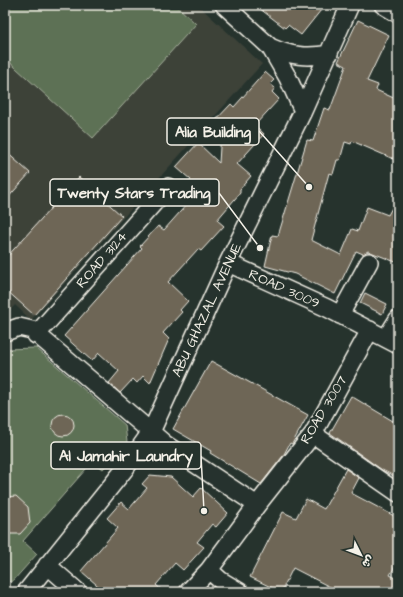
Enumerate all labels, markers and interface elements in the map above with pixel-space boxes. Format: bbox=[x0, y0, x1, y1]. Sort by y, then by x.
callout: Alia Building bbox=[167, 118, 259, 145]
text: Alia Building bbox=[175, 122, 251, 145]
callout: Twenty Stars Trading bbox=[50, 179, 219, 206]
text: Twenty Stars Trading bbox=[57, 183, 211, 206]
street label: ROAD 3124 bbox=[72, 227, 133, 293]
street label: ABU GHAZAL AVENUE bbox=[167, 239, 247, 380]
street label: ROAD 3009 bbox=[245, 264, 323, 314]
street label: ROAD 3007 bbox=[296, 372, 352, 448]
callout: Al Jamahir Laundry bbox=[51, 442, 201, 469]
text: Al Jamahir Laundry bbox=[59, 446, 194, 468]
north arrow bbox=[341, 535, 381, 575]
text: ش bbox=[358, 552, 378, 571]

